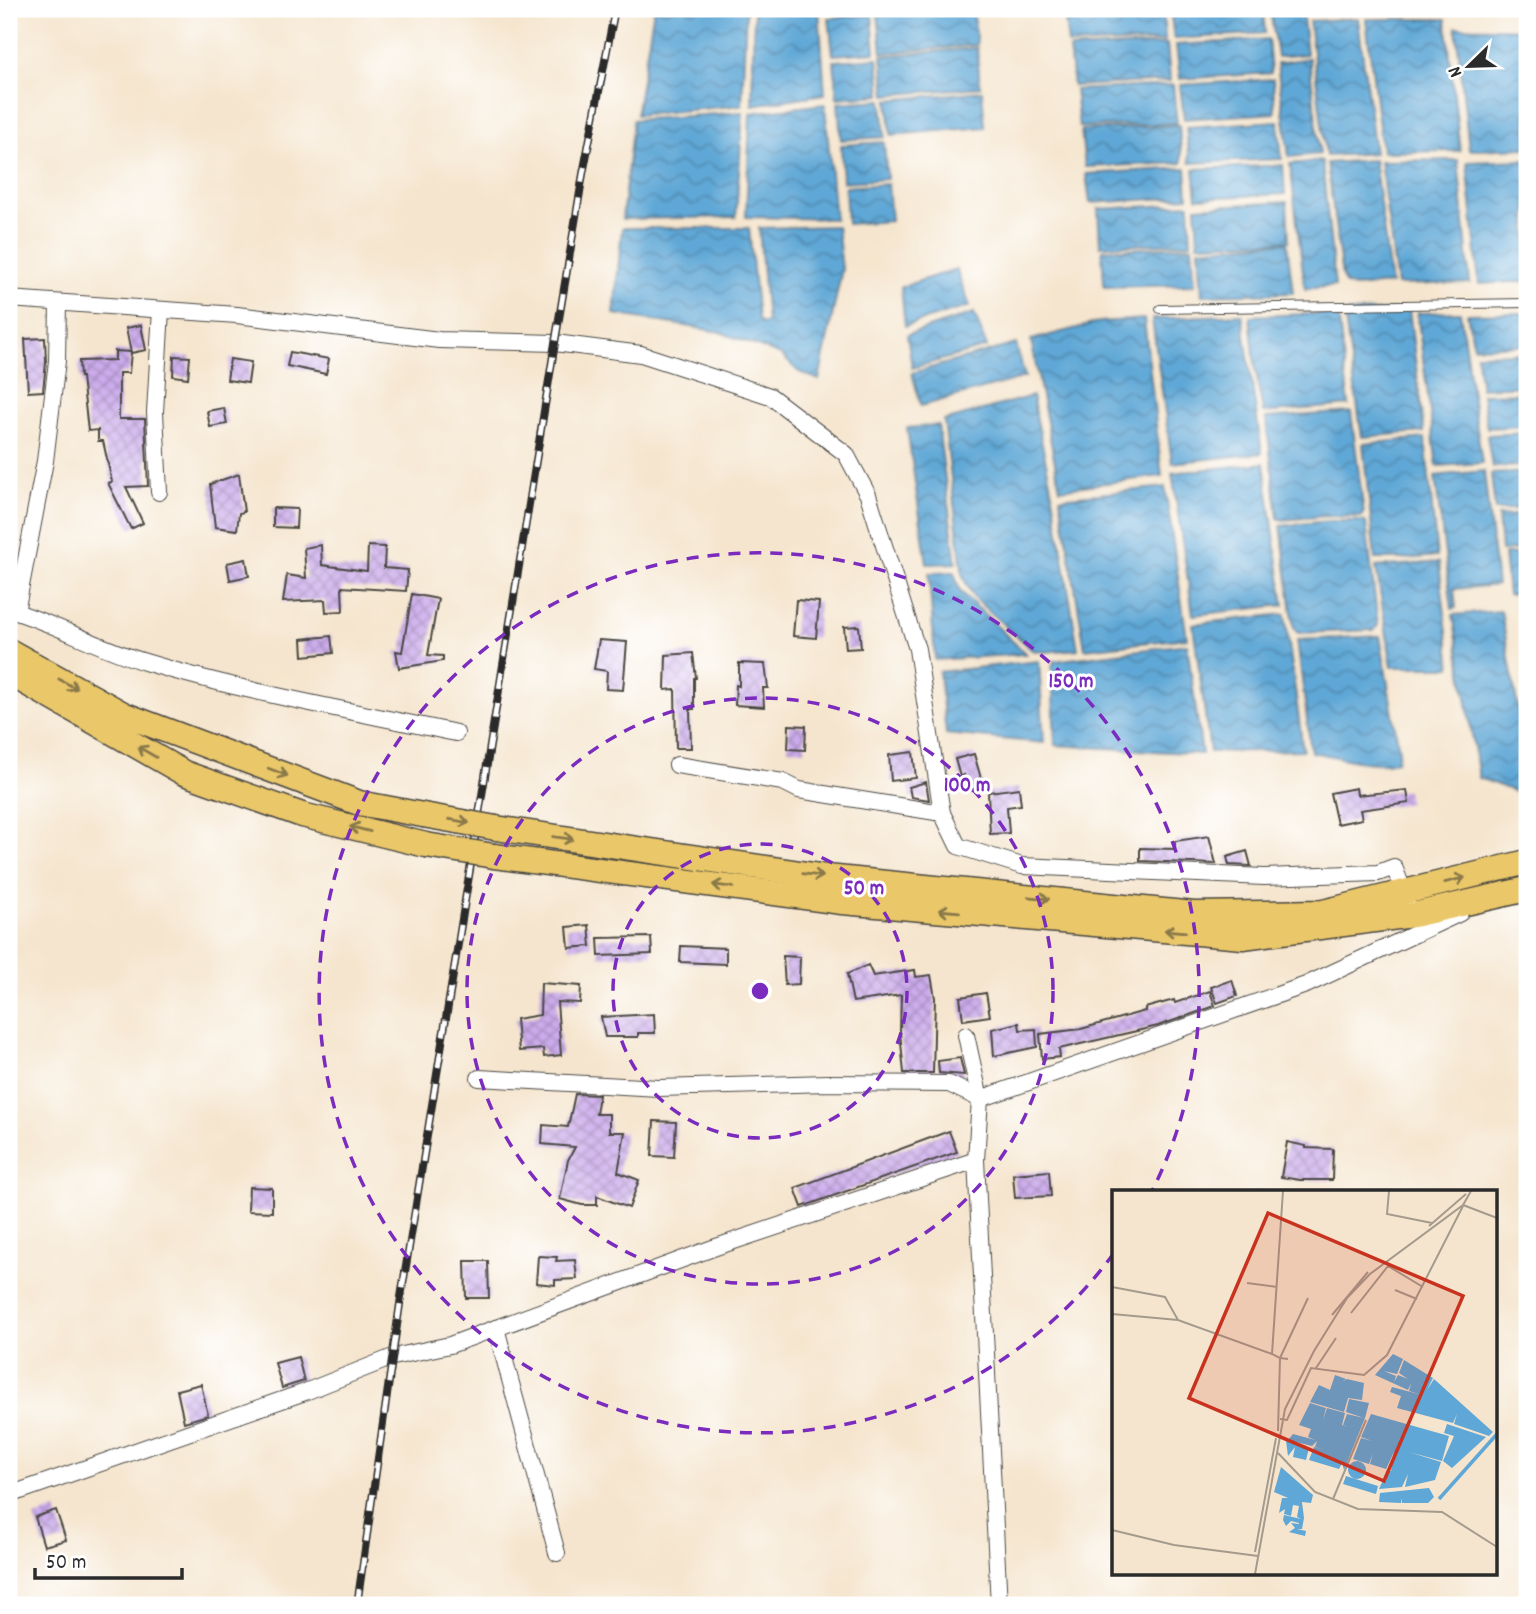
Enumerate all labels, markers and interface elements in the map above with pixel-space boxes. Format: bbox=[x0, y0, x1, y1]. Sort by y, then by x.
north arrow bbox=[1434, 32, 1504, 102]
text: N bbox=[1442, 62, 1471, 81]
text: 150 m bbox=[1048, 668, 1094, 698]
one-way arrow bbox=[58, 677, 78, 691]
one-way arrow bbox=[137, 745, 157, 759]
one-way arrow bbox=[266, 767, 288, 779]
text: 100 m bbox=[944, 772, 990, 802]
one-way arrow bbox=[447, 815, 470, 829]
one-way arrow bbox=[349, 821, 372, 835]
one-way arrow bbox=[552, 832, 574, 845]
one-way arrow bbox=[801, 869, 824, 882]
one-way arrow bbox=[1443, 873, 1466, 886]
text: 50 m bbox=[844, 875, 884, 905]
one-way arrow bbox=[712, 879, 735, 892]
one-way arrow bbox=[1027, 892, 1050, 905]
one-way arrow bbox=[938, 904, 961, 917]
one-way arrow bbox=[1165, 924, 1187, 937]
centre of rings bbox=[748, 979, 772, 1003]
inset map bbox=[1112, 1190, 1498, 1576]
scale bar bbox=[35, 1537, 182, 1581]
text: 50 m bbox=[46, 1549, 86, 1579]

